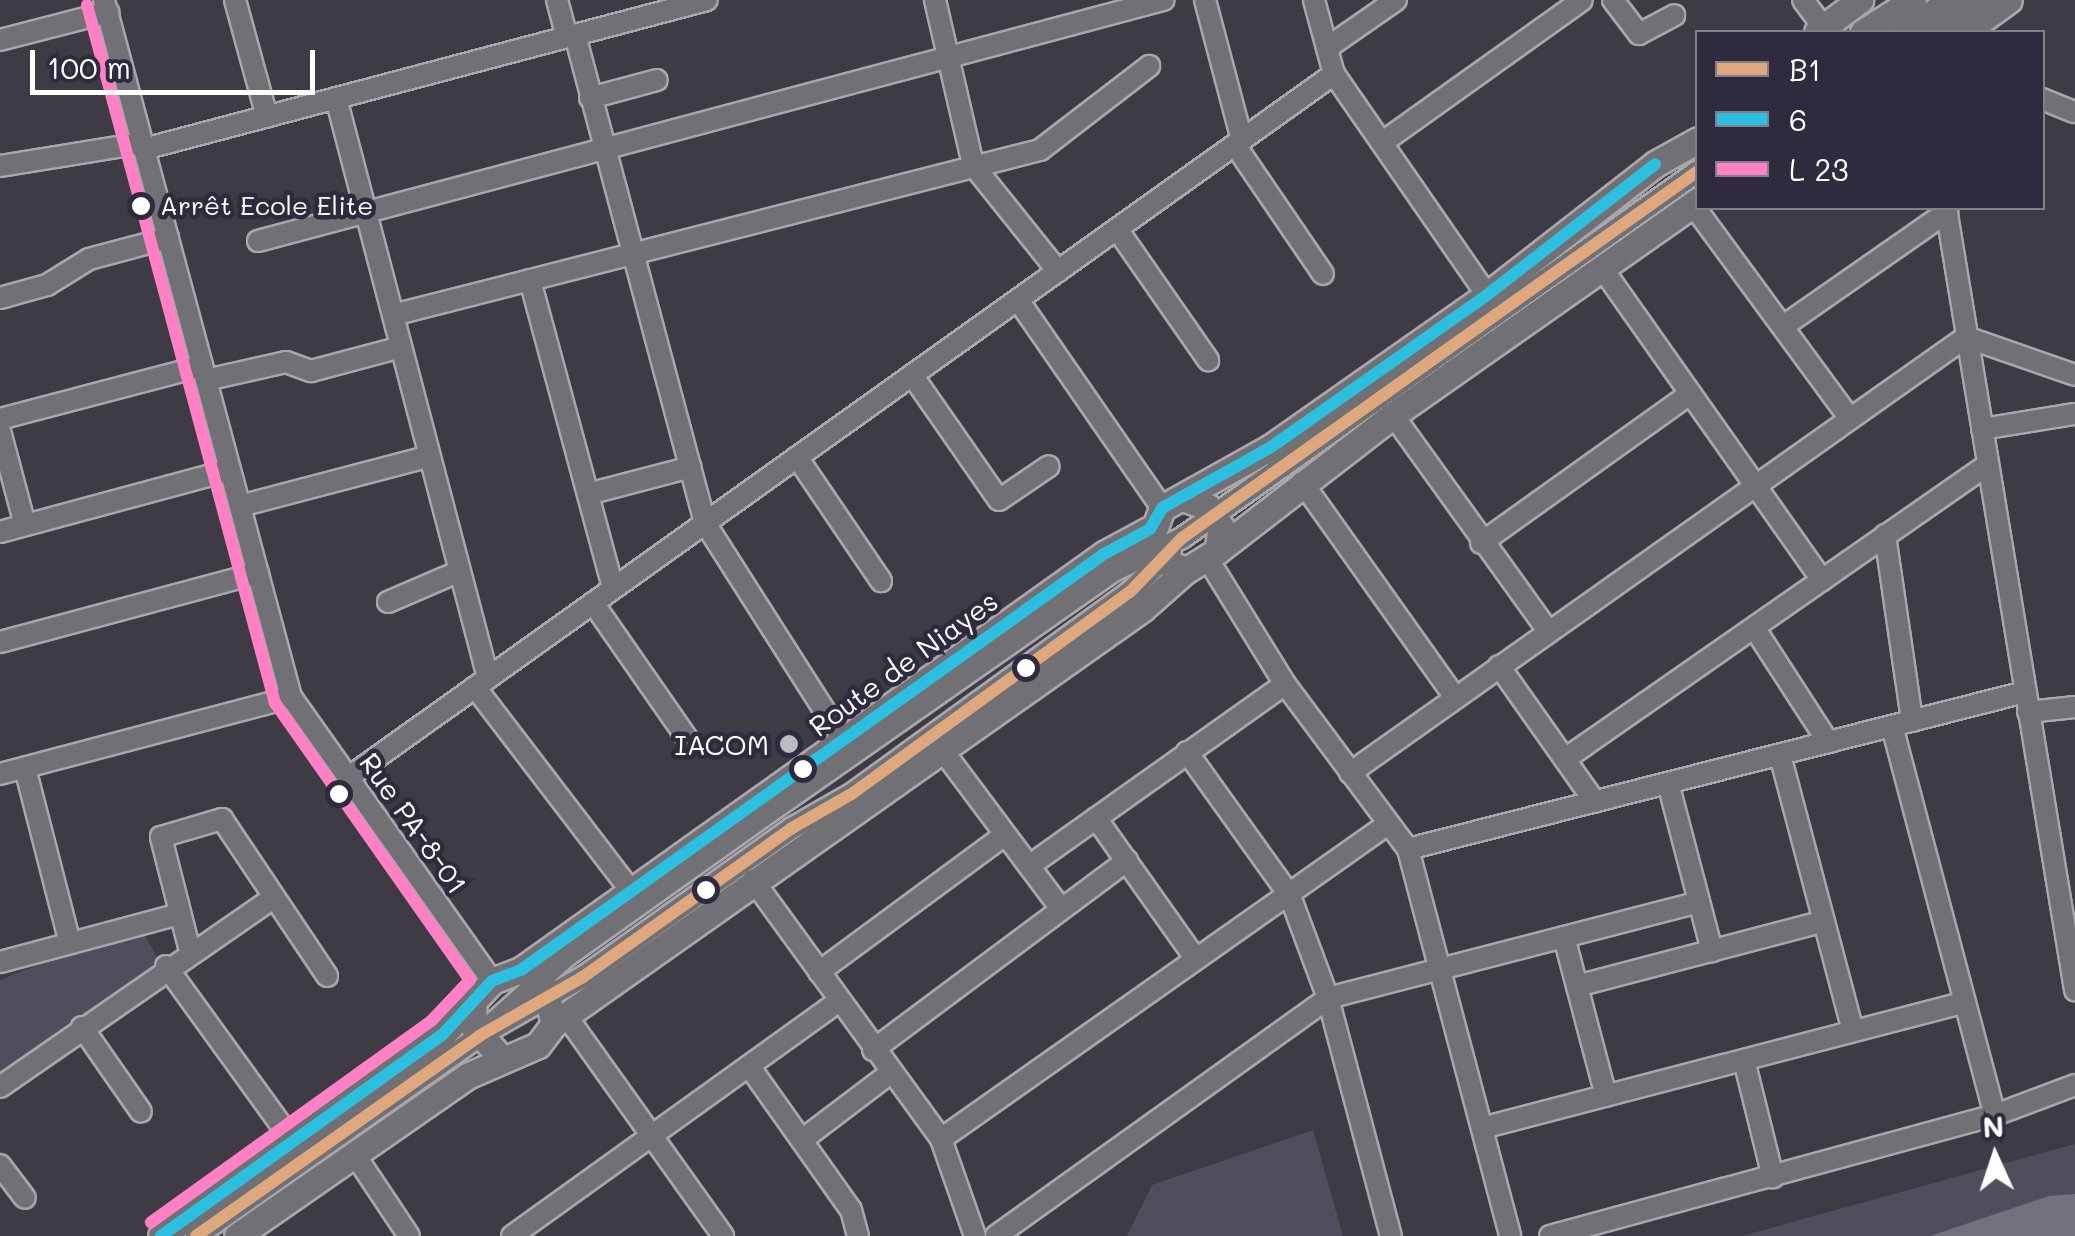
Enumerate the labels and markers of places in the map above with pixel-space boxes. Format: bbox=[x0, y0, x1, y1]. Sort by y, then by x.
place label: Arrêt Ecole Elite bbox=[160, 190, 373, 222]
marker: Arrêt Ecole Elite bbox=[131, 196, 151, 216]
unlabelled marker bbox=[1016, 658, 1036, 678]
place label: IACOM bbox=[675, 727, 769, 761]
marker: IACOM bbox=[778, 733, 800, 755]
unlabelled marker bbox=[793, 759, 813, 779]
unlabelled marker bbox=[329, 784, 349, 804]
unlabelled marker bbox=[696, 880, 716, 900]

